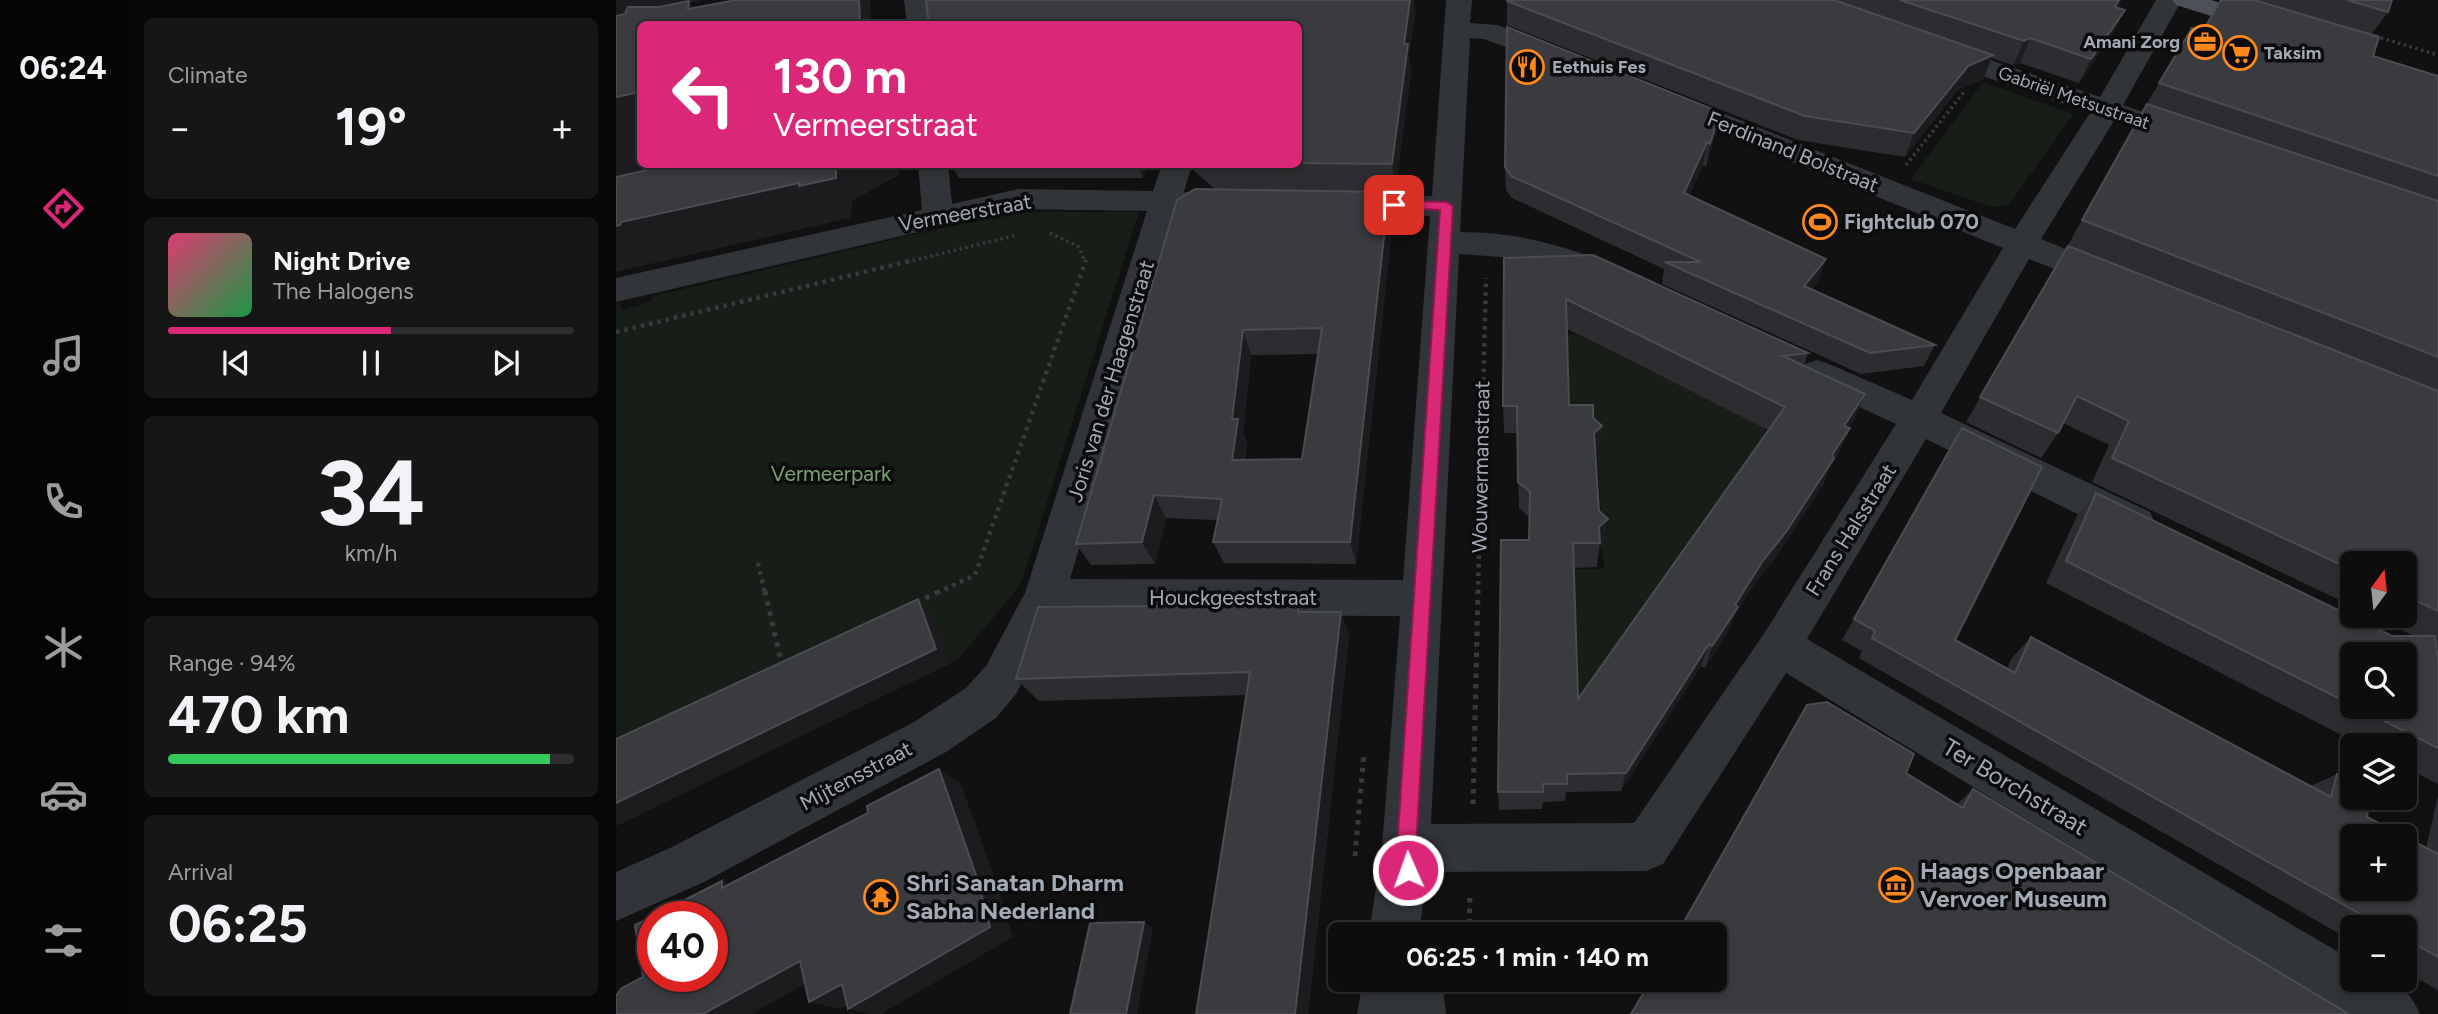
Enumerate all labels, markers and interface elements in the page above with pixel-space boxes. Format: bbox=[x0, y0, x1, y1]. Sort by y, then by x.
office icon: Amani Zorg bbox=[2186, 23, 2224, 61]
place label: Amani Zorg bbox=[2083, 31, 2180, 53]
supermarket icon: Taksim bbox=[2221, 34, 2259, 72]
place label: Taksim bbox=[2264, 42, 2321, 64]
text: 130 m bbox=[773, 46, 907, 105]
restaurant icon: Eethuis Fes bbox=[1508, 48, 1546, 86]
text: 06:24 bbox=[19, 49, 107, 87]
icon: left bbox=[658, 49, 749, 140]
place label: Eethuis Fes bbox=[1552, 56, 1646, 78]
text: Climate bbox=[168, 61, 247, 89]
street label: Gabriël Metsustraat bbox=[1995, 62, 2153, 134]
text: 19° bbox=[335, 96, 407, 158]
text: − bbox=[168, 105, 192, 151]
text: + bbox=[550, 105, 574, 151]
text: Vermeerstraat bbox=[773, 106, 978, 144]
street label: Ferdinand Bolstraat bbox=[1704, 106, 1883, 197]
pin bbox=[1364, 175, 1424, 235]
icon: directions bbox=[39, 184, 88, 233]
icon: arrive bbox=[1375, 186, 1413, 224]
street label: Vermeerstraat bbox=[897, 189, 1033, 236]
sports icon: Fightclub 070 bbox=[1801, 203, 1839, 241]
place label: Fightclub 070 bbox=[1844, 209, 1979, 234]
text: Night Drive bbox=[273, 245, 410, 277]
street label: Joris van der Haagenstraat bbox=[1062, 257, 1159, 505]
text: The Halogens bbox=[273, 277, 414, 305]
icon: music bbox=[39, 331, 88, 380]
icon: previous bbox=[217, 344, 255, 382]
icon: pause bbox=[352, 344, 390, 382]
icon: next bbox=[487, 344, 525, 382]
street label: Wouwermanstraat bbox=[1466, 380, 1495, 553]
text: 34 bbox=[317, 439, 425, 548]
street label: Frans Halsstraat bbox=[1800, 459, 1901, 600]
park label: Vermeerpark bbox=[771, 461, 892, 486]
icon: phone bbox=[39, 477, 88, 526]
text: km/h bbox=[345, 539, 397, 567]
north arrow bbox=[2340, 551, 2417, 628]
map controls bbox=[2340, 551, 2417, 992]
street label: Houckgeeststraat bbox=[1149, 585, 1317, 610]
icon: climate bbox=[39, 623, 88, 672]
button: search bbox=[2340, 642, 2417, 719]
text: Range · 94% bbox=[168, 649, 296, 677]
text: 470 km bbox=[168, 684, 349, 746]
street label: Ter Borchstraat bbox=[1938, 732, 2093, 841]
button: layers bbox=[2340, 733, 2417, 810]
street label: Mijtensstraat bbox=[795, 736, 916, 816]
icon: car bbox=[39, 770, 88, 819]
button: + bbox=[2340, 824, 2417, 901]
position arrow bbox=[1371, 833, 1445, 907]
place label: Haags Openbaar Vervoer Museum bbox=[1920, 856, 2107, 913]
text: Arrival bbox=[168, 858, 233, 886]
museum icon: Haags Openbaar Vervoer Museum bbox=[1877, 866, 1915, 904]
place label: Shri Sanatan Dharm Sabha Nederland bbox=[906, 868, 1124, 925]
temple icon: Shri Sanatan Dharm Sabha Nederland bbox=[862, 878, 900, 916]
text: 06:25 bbox=[168, 893, 308, 955]
speed limit sign: 40 bbox=[637, 901, 728, 992]
button: − bbox=[2340, 915, 2417, 992]
icon: filters bbox=[39, 916, 88, 965]
text: 06:25 · 1 min · 140 m bbox=[1406, 941, 1649, 973]

